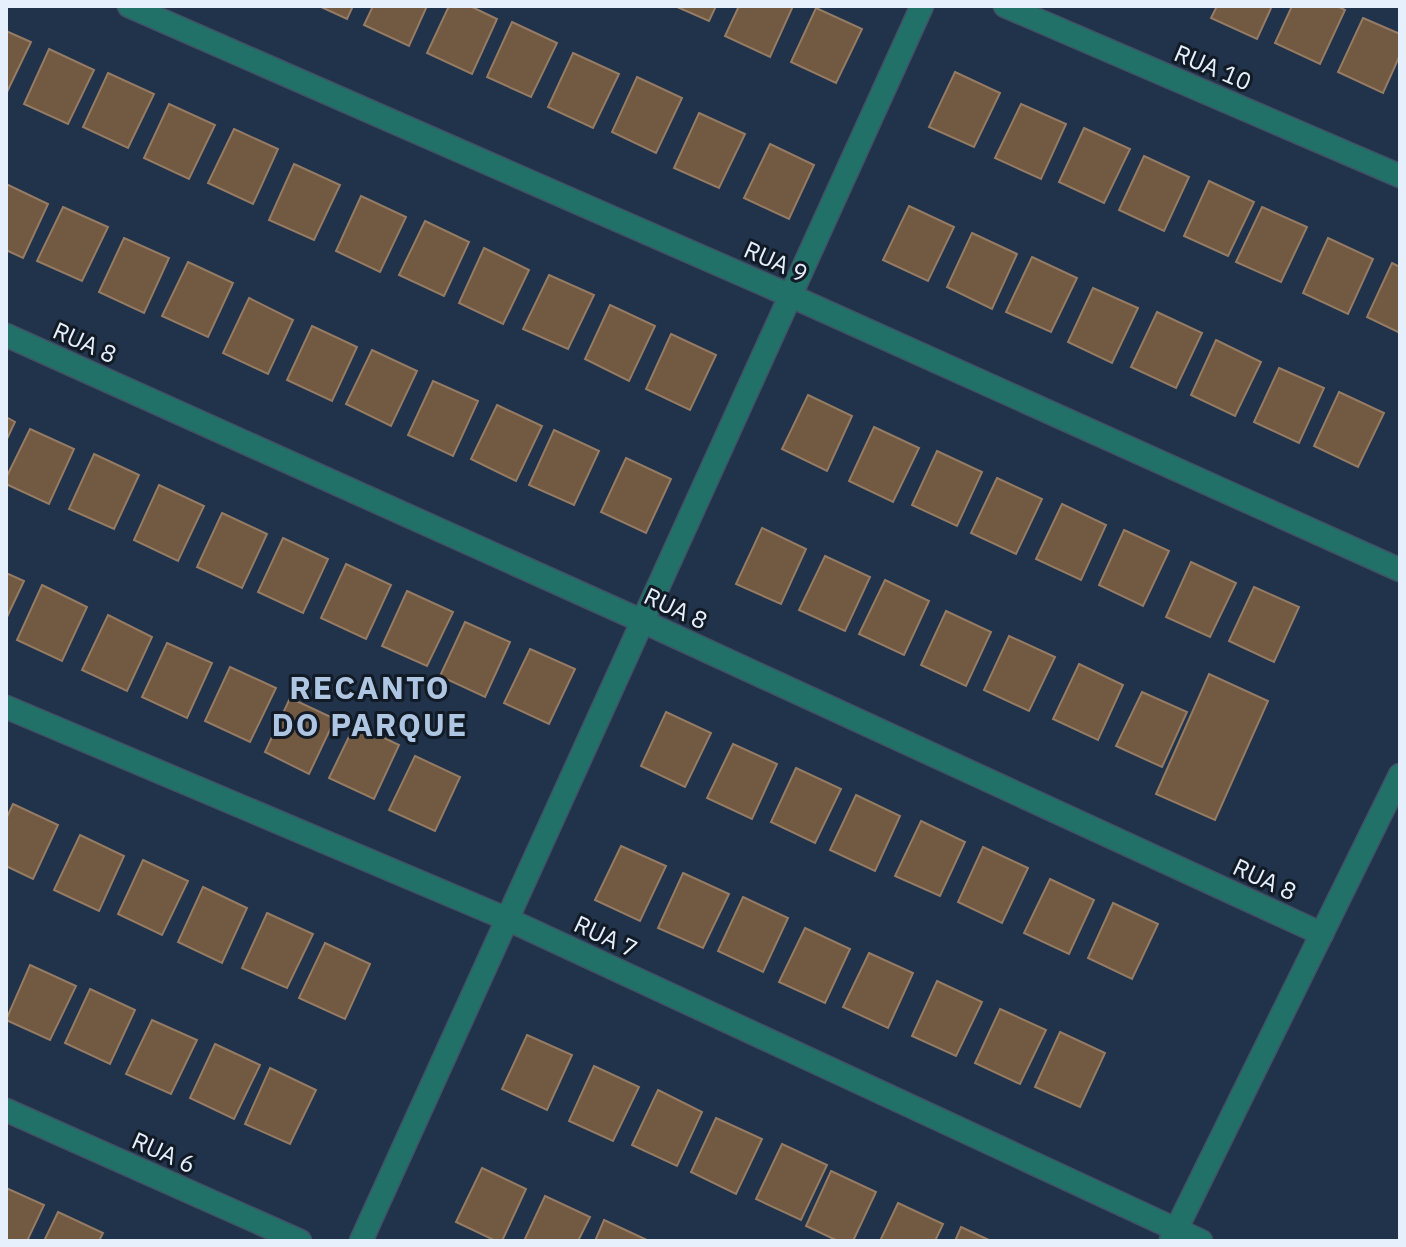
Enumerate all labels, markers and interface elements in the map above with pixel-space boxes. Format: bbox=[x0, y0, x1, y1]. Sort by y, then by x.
street label: RUA 10 bbox=[1170, 36, 1256, 98]
street label: RUA 9 bbox=[739, 233, 813, 289]
street label: RUA 8 bbox=[48, 314, 122, 370]
street label: RUA 8 bbox=[639, 579, 713, 637]
district label: RECANTO DO PARQUE bbox=[271, 666, 469, 745]
street label: RUA 8 bbox=[1228, 850, 1302, 908]
street label: RUA 7 bbox=[569, 907, 643, 965]
street label: RUA 6 bbox=[127, 1124, 201, 1180]

